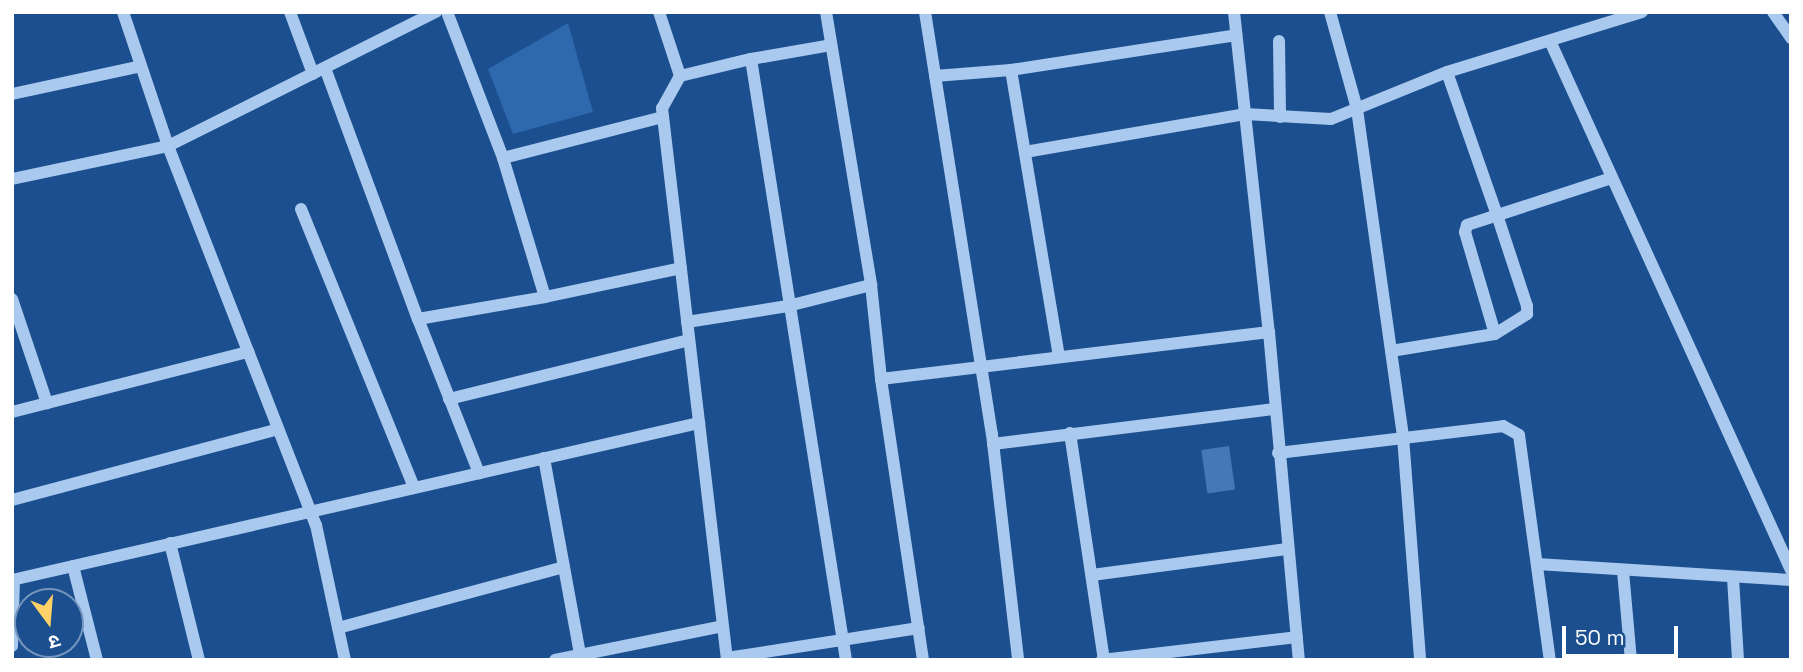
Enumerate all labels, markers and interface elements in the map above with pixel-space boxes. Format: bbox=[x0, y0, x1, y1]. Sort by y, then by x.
north arrow bbox=[14, 588, 84, 658]
scale bar bbox=[1565, 612, 1680, 656]
text: 50 m bbox=[1575, 624, 1625, 651]
text: उ bbox=[46, 628, 63, 655]

